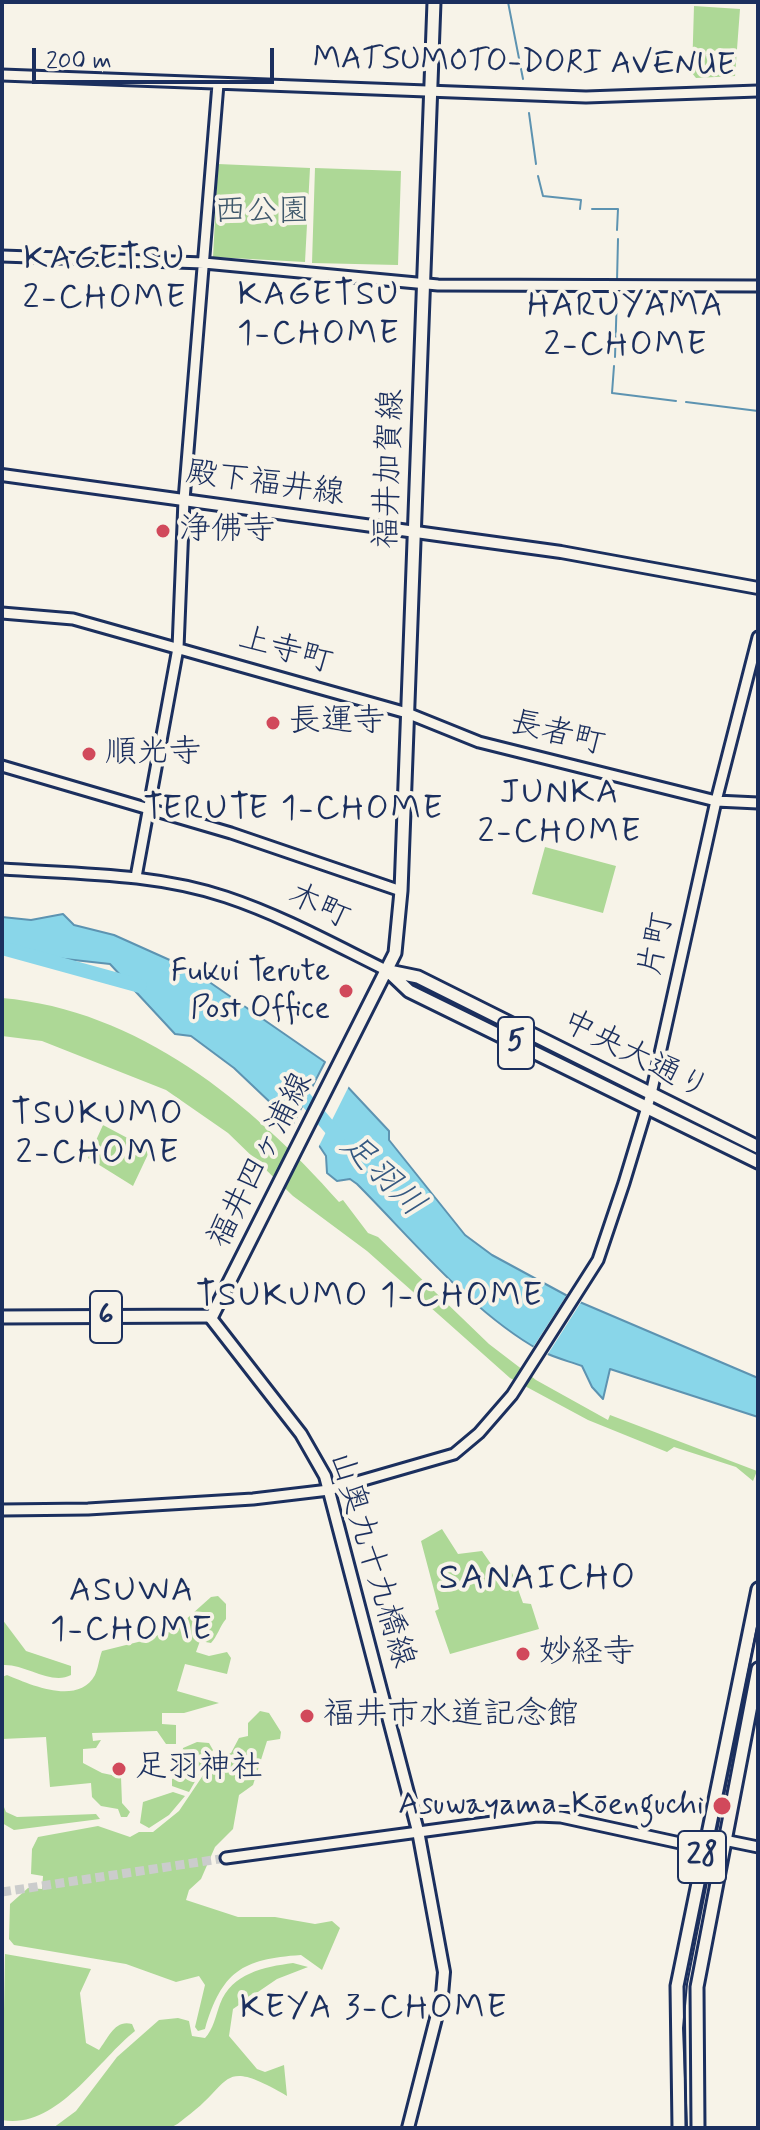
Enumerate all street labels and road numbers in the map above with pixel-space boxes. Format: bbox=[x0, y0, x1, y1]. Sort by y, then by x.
street label: MATSUMOTO-DORI AVENUE bbox=[313, 41, 735, 87]
street label: 福井加賀線 bbox=[369, 388, 413, 550]
street label: 殿下福井線 bbox=[183, 455, 347, 515]
street label: 上寺町 bbox=[234, 620, 336, 684]
street label: 長者町 bbox=[506, 705, 608, 765]
street label: 木町 bbox=[281, 877, 355, 939]
street label: 片町 bbox=[633, 910, 683, 980]
street label: 中央大通り bbox=[555, 1004, 715, 1110]
road number: 5 bbox=[498, 1017, 534, 1069]
street label: 福井四ヶ浦線 bbox=[201, 1067, 323, 1255]
road number: 6 bbox=[90, 1291, 122, 1343]
street label: 山奥九十九橋線 bbox=[319, 1447, 421, 1673]
road number: 28 bbox=[678, 1831, 726, 1883]

